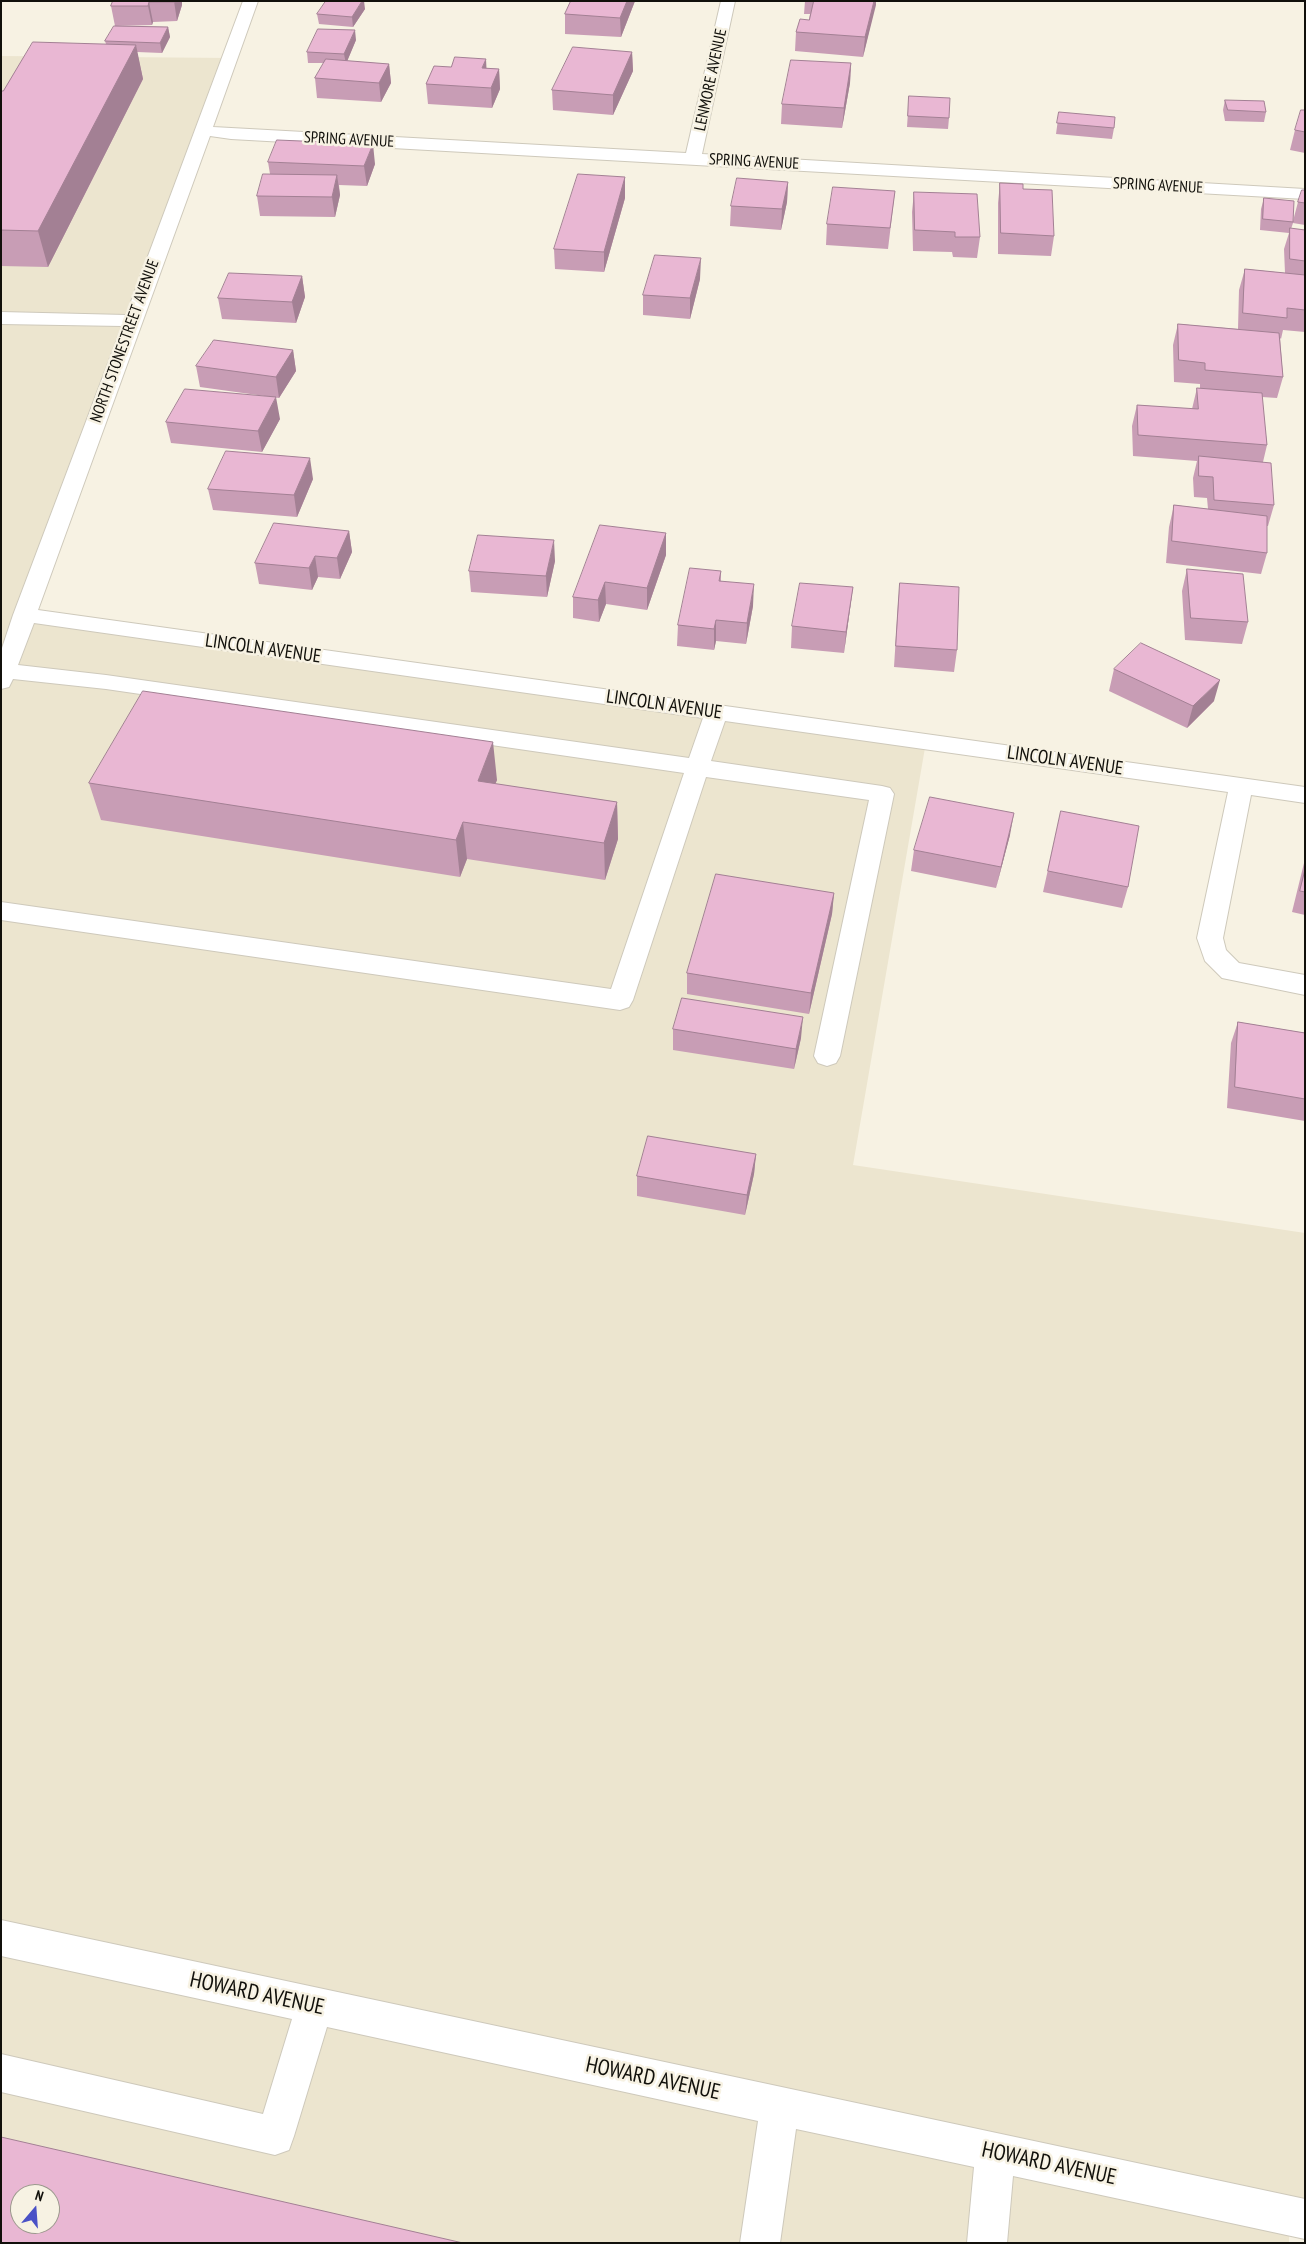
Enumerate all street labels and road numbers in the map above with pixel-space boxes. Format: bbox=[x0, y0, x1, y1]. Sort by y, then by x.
street label: LENMORE AVENUE bbox=[691, 27, 731, 133]
street label: SPRING AVENUE bbox=[303, 128, 395, 152]
street label: SPRING AVENUE bbox=[708, 150, 800, 174]
street label: SPRING AVENUE bbox=[1112, 174, 1204, 198]
street label: NORTH STONESTREET AVENUE bbox=[87, 257, 163, 425]
street label: LINCOLN AVENUE bbox=[204, 630, 322, 668]
street label: LINCOLN AVENUE bbox=[605, 686, 723, 724]
street label: LINCOLN AVENUE bbox=[1006, 742, 1124, 780]
street label: HOWARD AVENUE bbox=[187, 1967, 327, 2021]
street label: HOWARD AVENUE bbox=[583, 2052, 723, 2106]
street label: HOWARD AVENUE bbox=[979, 2137, 1119, 2191]

